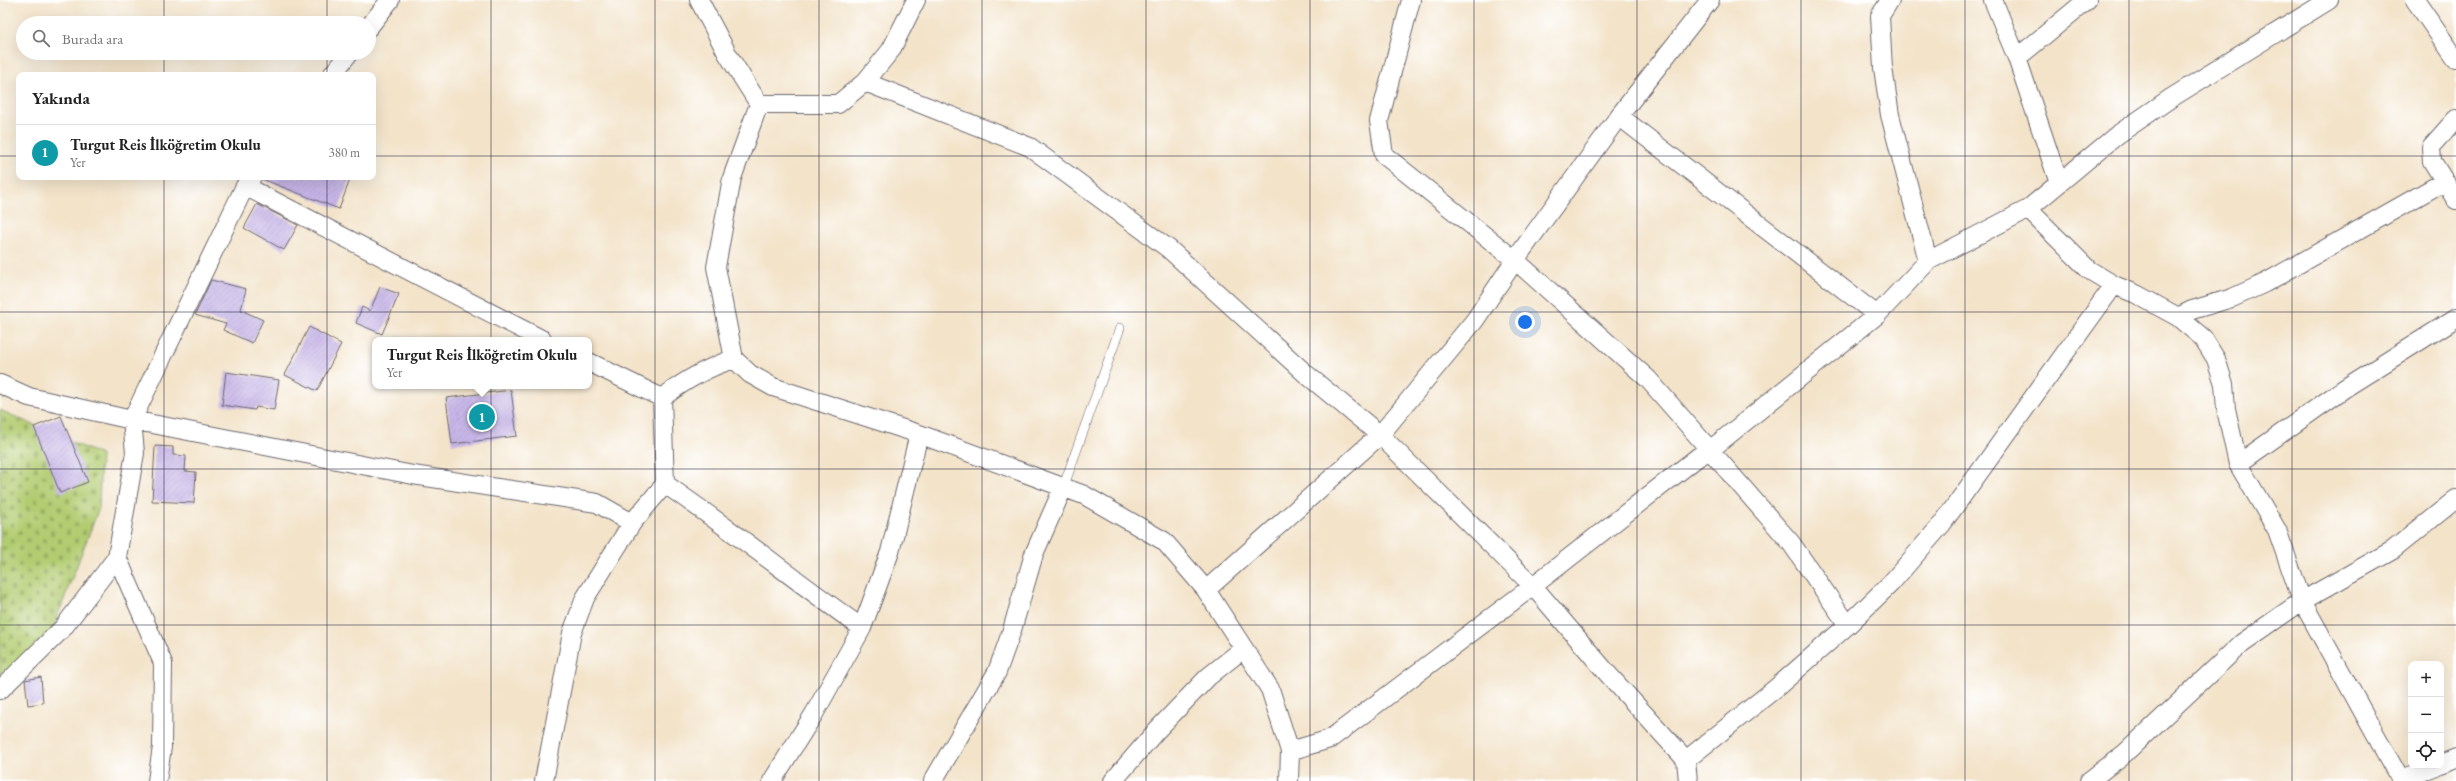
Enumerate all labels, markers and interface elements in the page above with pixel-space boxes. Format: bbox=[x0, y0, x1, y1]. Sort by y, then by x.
search box bbox=[16, 16, 376, 60]
icon: search bbox=[30, 27, 52, 49]
text: Burada ara bbox=[62, 29, 123, 48]
text: Yakında bbox=[32, 87, 90, 109]
text: Turgut Reis İlköğretim Okulu bbox=[70, 135, 261, 154]
text: 1 bbox=[42, 144, 48, 161]
text: 380 m bbox=[329, 144, 360, 161]
text: Yer bbox=[70, 154, 86, 171]
your location bbox=[1515, 312, 1535, 332]
popup bbox=[372, 337, 592, 389]
text: Turgut Reis İlköğretim Okulu bbox=[387, 345, 577, 364]
text: Yer bbox=[387, 364, 402, 381]
pin: 1 bbox=[469, 402, 495, 432]
map controls bbox=[2408, 661, 2444, 769]
button: + bbox=[2408, 661, 2444, 697]
button: − bbox=[2408, 697, 2444, 733]
button: locate bbox=[2408, 733, 2444, 769]

